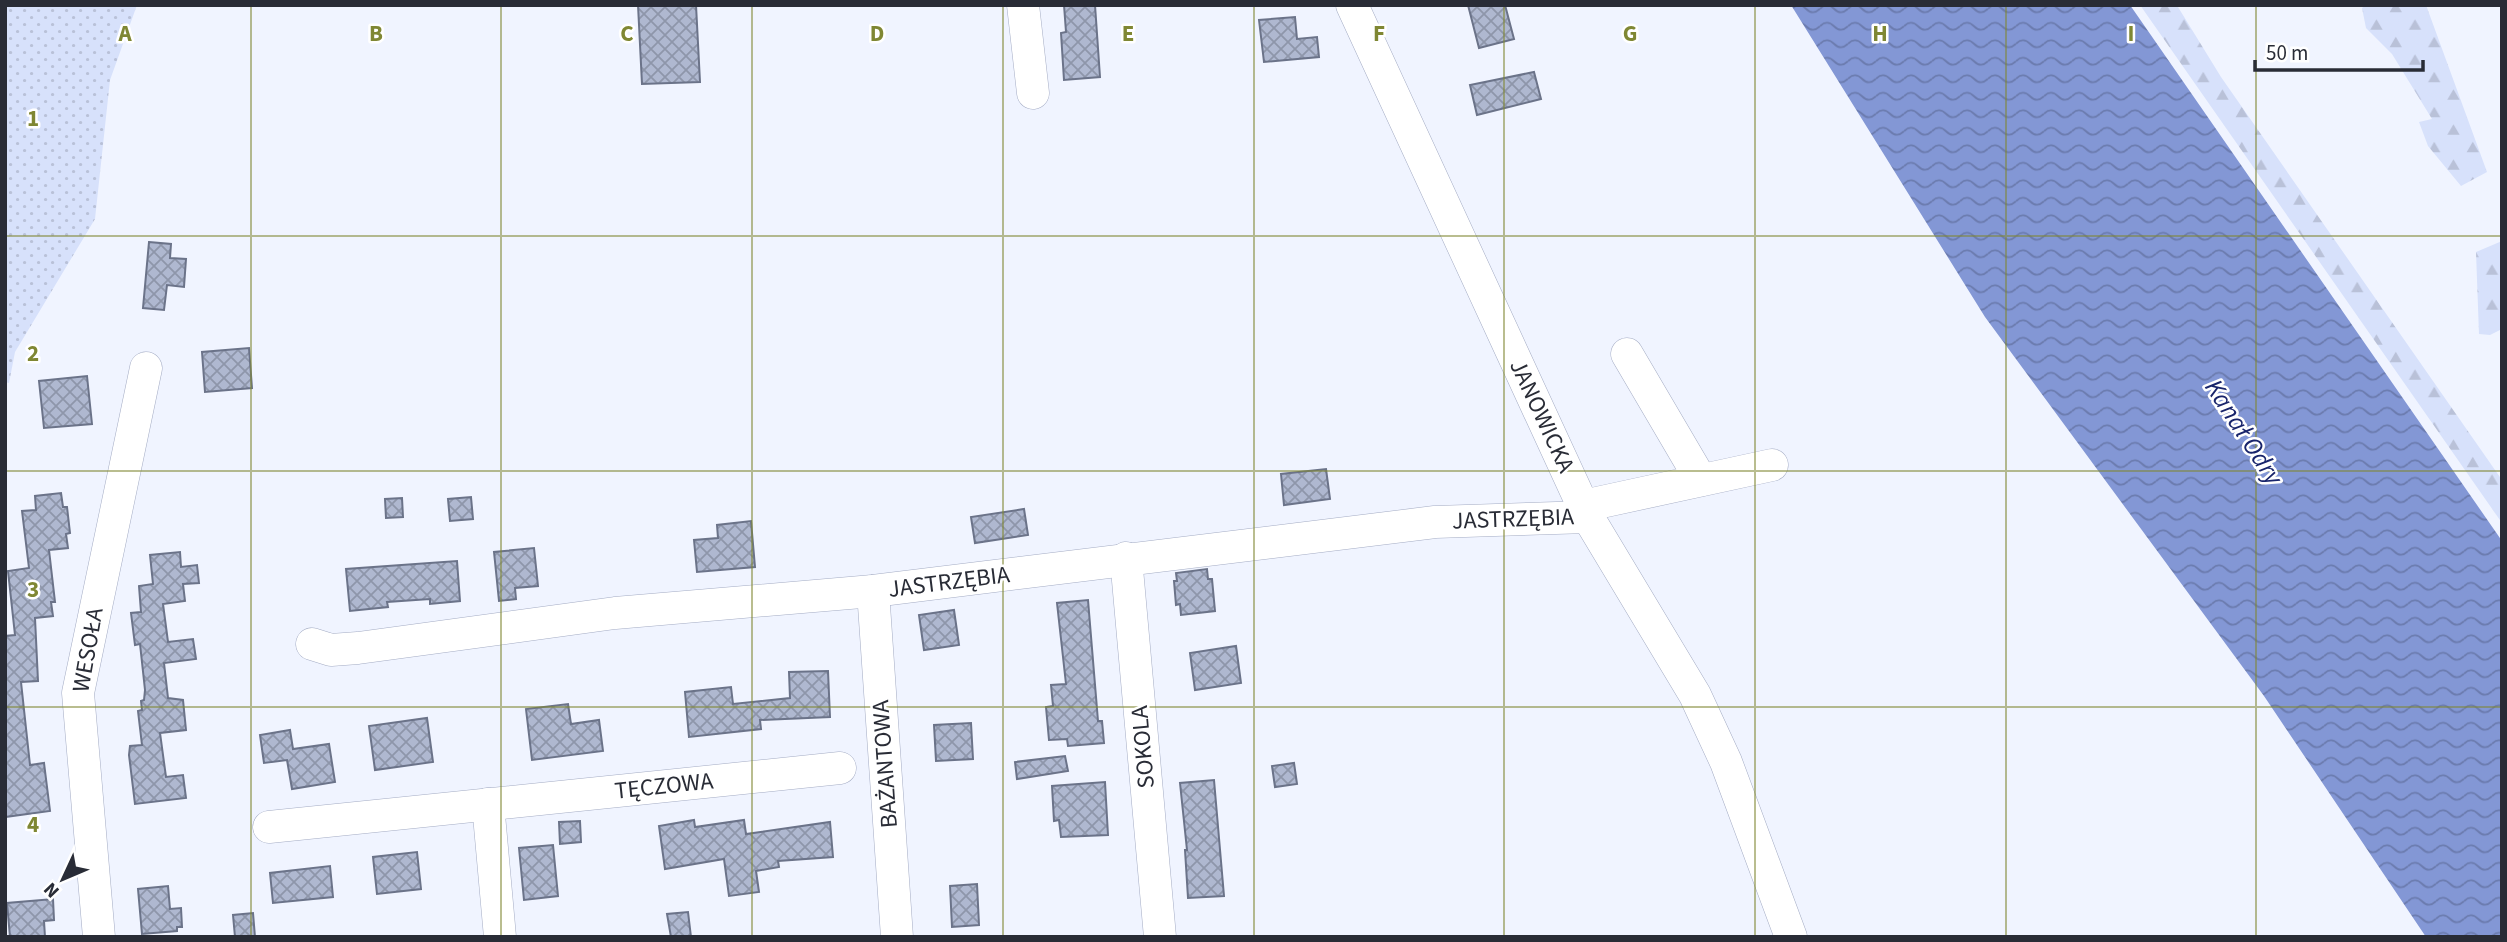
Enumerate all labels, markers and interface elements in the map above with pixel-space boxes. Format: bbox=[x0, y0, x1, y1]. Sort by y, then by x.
text: A bbox=[117, 17, 132, 50]
text: B bbox=[369, 17, 383, 50]
text: C bbox=[620, 17, 634, 50]
text: D bbox=[870, 17, 884, 50]
text: E bbox=[1122, 17, 1134, 50]
text: F bbox=[1373, 17, 1385, 50]
text: G bbox=[1623, 17, 1637, 50]
text: H bbox=[1872, 17, 1888, 50]
text: I bbox=[2128, 17, 2134, 50]
scale bar bbox=[2255, 28, 2423, 72]
text: 50 m bbox=[2266, 38, 2308, 68]
text: 1 bbox=[27, 102, 39, 135]
text: 2 bbox=[27, 337, 39, 370]
street label: JANOWICKA bbox=[1500, 354, 1584, 478]
water label: Kanał Odry bbox=[2196, 372, 2293, 493]
street label: JASTRZĘBIA bbox=[1451, 499, 1575, 539]
street label: JASTRZĘBIA bbox=[886, 557, 1012, 607]
text: 3 bbox=[27, 573, 39, 606]
street label: WESOŁA bbox=[63, 605, 113, 695]
street label: BAŻANTOWA bbox=[863, 699, 907, 829]
street label: SOKOLA bbox=[1122, 704, 1164, 790]
street label: TĘCZOWA bbox=[613, 763, 715, 809]
text: 4 bbox=[27, 808, 39, 841]
north arrow bbox=[28, 844, 98, 914]
text: N bbox=[38, 876, 66, 904]

